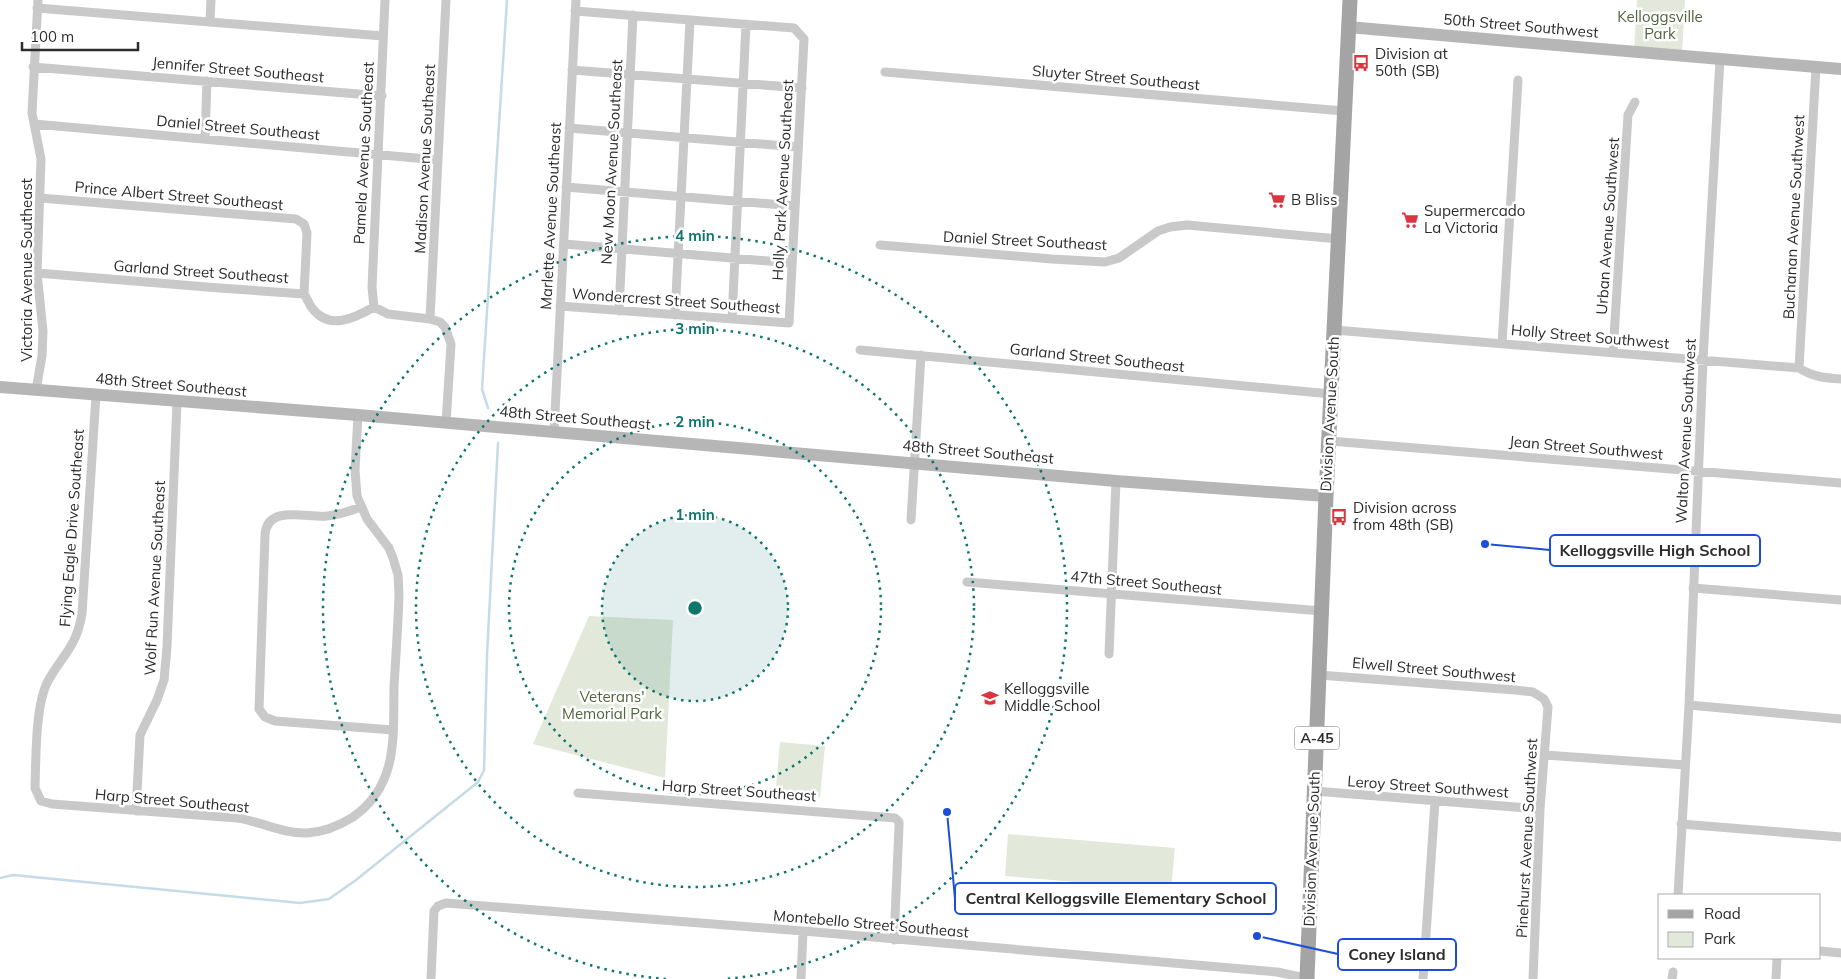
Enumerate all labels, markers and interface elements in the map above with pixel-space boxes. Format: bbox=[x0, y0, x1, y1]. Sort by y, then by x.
park label: Kelloggsville Park bbox=[1617, 7, 1703, 43]
street label: 50th Street Southwest bbox=[1443, 9, 1599, 42]
scale bar bbox=[22, 20, 139, 52]
text: 100 m bbox=[30, 27, 74, 46]
place label: Division at 50th (SB) bbox=[1375, 44, 1448, 80]
street label: Jennifer Street Southeast bbox=[151, 53, 325, 86]
bus stop icon: Division at 50th (SB) bbox=[1351, 53, 1371, 73]
street label: New Moon Avenue Southeast bbox=[597, 59, 626, 265]
street label: Pamela Avenue Southeast bbox=[349, 61, 378, 245]
street label: Sluyter Street Southeast bbox=[1031, 61, 1201, 94]
street label: Madison Avenue Southeast bbox=[410, 64, 439, 254]
street label: Holly Park Avenue Southeast bbox=[768, 79, 797, 281]
street label: Daniel Street Southeast bbox=[156, 111, 321, 144]
street label: Buchanan Avenue Southwest bbox=[1779, 114, 1808, 320]
street label: Marlette Avenue Southeast bbox=[536, 122, 565, 310]
street label: Urban Avenue Southwest bbox=[1592, 137, 1623, 315]
street label: Prince Albert Street Southeast bbox=[74, 177, 284, 214]
street label: Victoria Avenue Southeast bbox=[17, 178, 36, 362]
supermarket icon: B Bliss bbox=[1267, 190, 1287, 210]
place label: B Bliss bbox=[1291, 190, 1337, 209]
place label: Supermercado La Victoria bbox=[1424, 201, 1525, 237]
supermarket icon: Supermercado La Victoria bbox=[1400, 210, 1420, 230]
text: 4 min bbox=[675, 226, 715, 245]
street label: Daniel Street Southeast bbox=[943, 227, 1107, 254]
street label: Garland Street Southeast bbox=[113, 256, 289, 287]
street label: Wondercrest Street Southeast bbox=[571, 284, 781, 317]
text: 3 min bbox=[675, 319, 715, 338]
street label: Holly Street Southwest bbox=[1510, 320, 1670, 353]
street label: Division Avenue South bbox=[1316, 336, 1343, 492]
street label: Walton Avenue Southwest bbox=[1671, 338, 1700, 524]
street label: Garland Street Southeast bbox=[1009, 339, 1185, 376]
street label: 48th Street Southeast bbox=[95, 368, 247, 401]
street label: 48th Street Southeast bbox=[499, 401, 651, 434]
text: 2 min bbox=[675, 412, 715, 431]
street label: Flying Eagle Drive Southeast bbox=[55, 428, 88, 627]
street label: Jean Street Southwest bbox=[1508, 431, 1664, 464]
street label: 48th Street Southeast bbox=[902, 435, 1054, 468]
street label: Wolf Run Avenue Southeast bbox=[140, 480, 169, 676]
place label: Division across from 48th (SB) bbox=[1353, 498, 1457, 534]
text: 1 min bbox=[675, 505, 715, 524]
bus stop icon: Division across from 48th (SB) bbox=[1329, 507, 1349, 527]
callout: Kelloggsville High School bbox=[1550, 535, 1760, 566]
text: Kelloggsville High School bbox=[1560, 540, 1750, 560]
street label: 47th Street Southeast bbox=[1070, 566, 1222, 599]
centre of rings bbox=[686, 599, 704, 617]
street label: Elwell Street Southwest bbox=[1351, 653, 1517, 686]
place label: Kelloggsville Middle School bbox=[1004, 679, 1100, 715]
park label: Veterans' Memorial Park bbox=[562, 687, 662, 723]
school or university icon: Kelloggsville Middle School bbox=[980, 688, 1000, 708]
road number: A-45 bbox=[1294, 726, 1340, 750]
street label: Pinehurst Avenue Southwest bbox=[1512, 738, 1541, 938]
street label: Division Avenue South bbox=[1299, 771, 1324, 927]
street label: Leroy Street Southwest bbox=[1347, 771, 1509, 802]
street label: Harp Street Southeast bbox=[661, 776, 817, 805]
street label: Harp Street Southeast bbox=[94, 784, 250, 817]
callout: Central Kelloggsville Elementary School bbox=[955, 883, 1276, 914]
text: Central Kelloggsville Elementary School bbox=[966, 888, 1267, 908]
legend bbox=[1658, 894, 1821, 959]
text: Road bbox=[1704, 904, 1741, 923]
street label: Montebello Street Southeast bbox=[773, 905, 970, 942]
text: Park bbox=[1704, 929, 1736, 948]
callout: Coney Island bbox=[1338, 939, 1456, 970]
text: Coney Island bbox=[1348, 944, 1446, 964]

